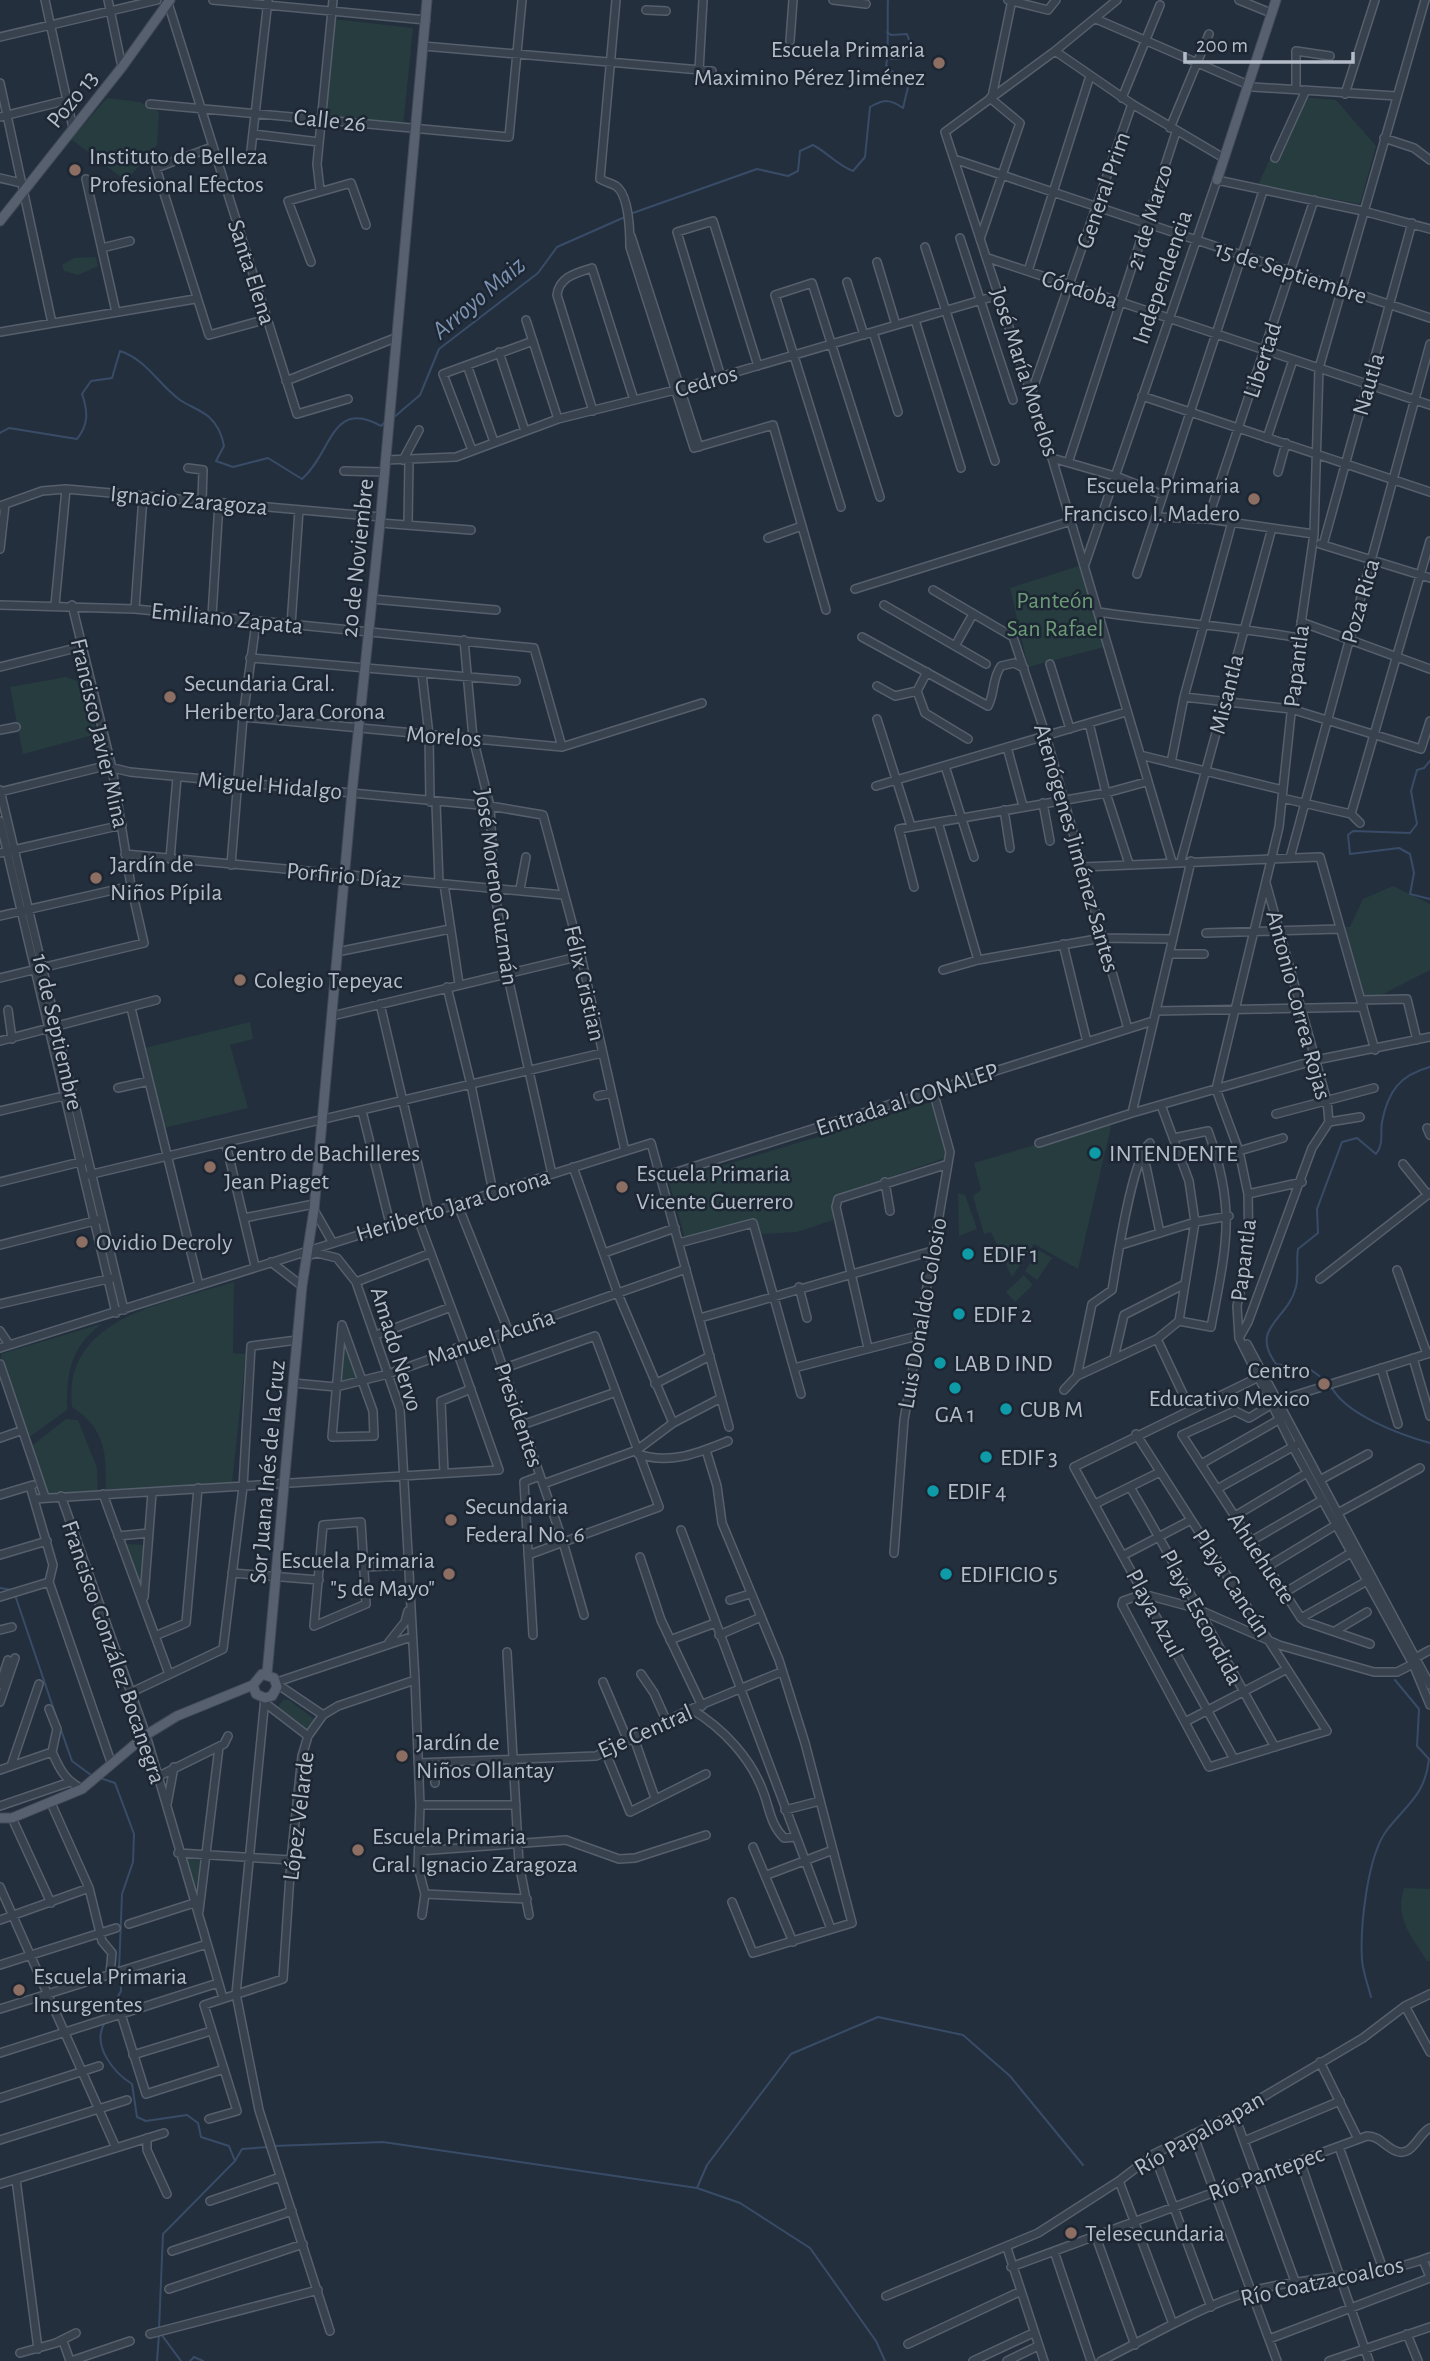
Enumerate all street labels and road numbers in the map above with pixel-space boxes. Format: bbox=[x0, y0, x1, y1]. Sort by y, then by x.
street label: Pozo 13 bbox=[43, 66, 103, 133]
street label: Calle 26 bbox=[293, 105, 367, 137]
street label: General Prim bbox=[1073, 129, 1135, 252]
street label: 21 de Marzo bbox=[1123, 162, 1177, 273]
street label: Independencia bbox=[1129, 207, 1197, 347]
street label: Santa Elena bbox=[223, 217, 279, 328]
street label: 15 de Septiembre bbox=[1212, 237, 1370, 309]
street label: Córdoba bbox=[1038, 266, 1121, 314]
street label: José María Morelos bbox=[985, 285, 1063, 460]
street label: Libertad bbox=[1239, 319, 1286, 401]
street label: Nautla bbox=[1349, 350, 1389, 418]
street label: Cedros bbox=[672, 362, 740, 402]
street label: 20 de Noviembre bbox=[338, 478, 378, 639]
street label: Ignacio Zaragoza bbox=[109, 482, 269, 520]
street label: Poza Rica bbox=[1337, 556, 1384, 646]
street label: Emiliano Zapata bbox=[150, 599, 304, 639]
street label: Papantla bbox=[1280, 623, 1314, 709]
street label: Francisco Javier Mina bbox=[66, 636, 133, 830]
street label: Misantla bbox=[1205, 652, 1248, 737]
street label: Atenógenes Jiménez Santes bbox=[1029, 721, 1123, 975]
street label: Morelos bbox=[405, 722, 482, 752]
street label: Miguel Hidalgo bbox=[197, 768, 343, 804]
street label: José Moreno Guzmán bbox=[470, 787, 522, 987]
street label: Porfirio Díaz bbox=[285, 859, 403, 893]
street label: Antonio Correa Rojas bbox=[1261, 908, 1335, 1102]
street label: Félix Cristian bbox=[559, 923, 609, 1043]
street label: 16 de Septiembre bbox=[27, 952, 87, 1113]
street label: Entrada al CONALEP bbox=[813, 1059, 1002, 1141]
street label: Heriberto Jara Corona bbox=[353, 1165, 553, 1247]
street label: Luis Donaldo Colosio bbox=[894, 1216, 952, 1411]
street label: Papantla bbox=[1227, 1217, 1261, 1303]
street label: Amado Nervo bbox=[366, 1284, 426, 1414]
street label: Manuel Acuña bbox=[424, 1305, 558, 1371]
street label: Sor Juana Inés de la Cruz bbox=[246, 1359, 290, 1585]
street label: Presidentes bbox=[489, 1360, 547, 1471]
street label: Ahuehuete bbox=[1223, 1508, 1299, 1609]
street label: Francisco González Bocanegra bbox=[57, 1518, 169, 1787]
street label: Playa Cancún bbox=[1187, 1525, 1275, 1642]
street label: Playa Escondida bbox=[1155, 1546, 1247, 1689]
street label: Playa Azul bbox=[1121, 1565, 1187, 1661]
street label: Eje Central bbox=[595, 1700, 696, 1763]
street label: López Velarde bbox=[279, 1750, 319, 1882]
street label: Río Papaloapan bbox=[1131, 2087, 1268, 2181]
street label: Río Pantepec bbox=[1205, 2142, 1327, 2206]
street label: Río Coatzacoalcos bbox=[1238, 2253, 1406, 2311]

